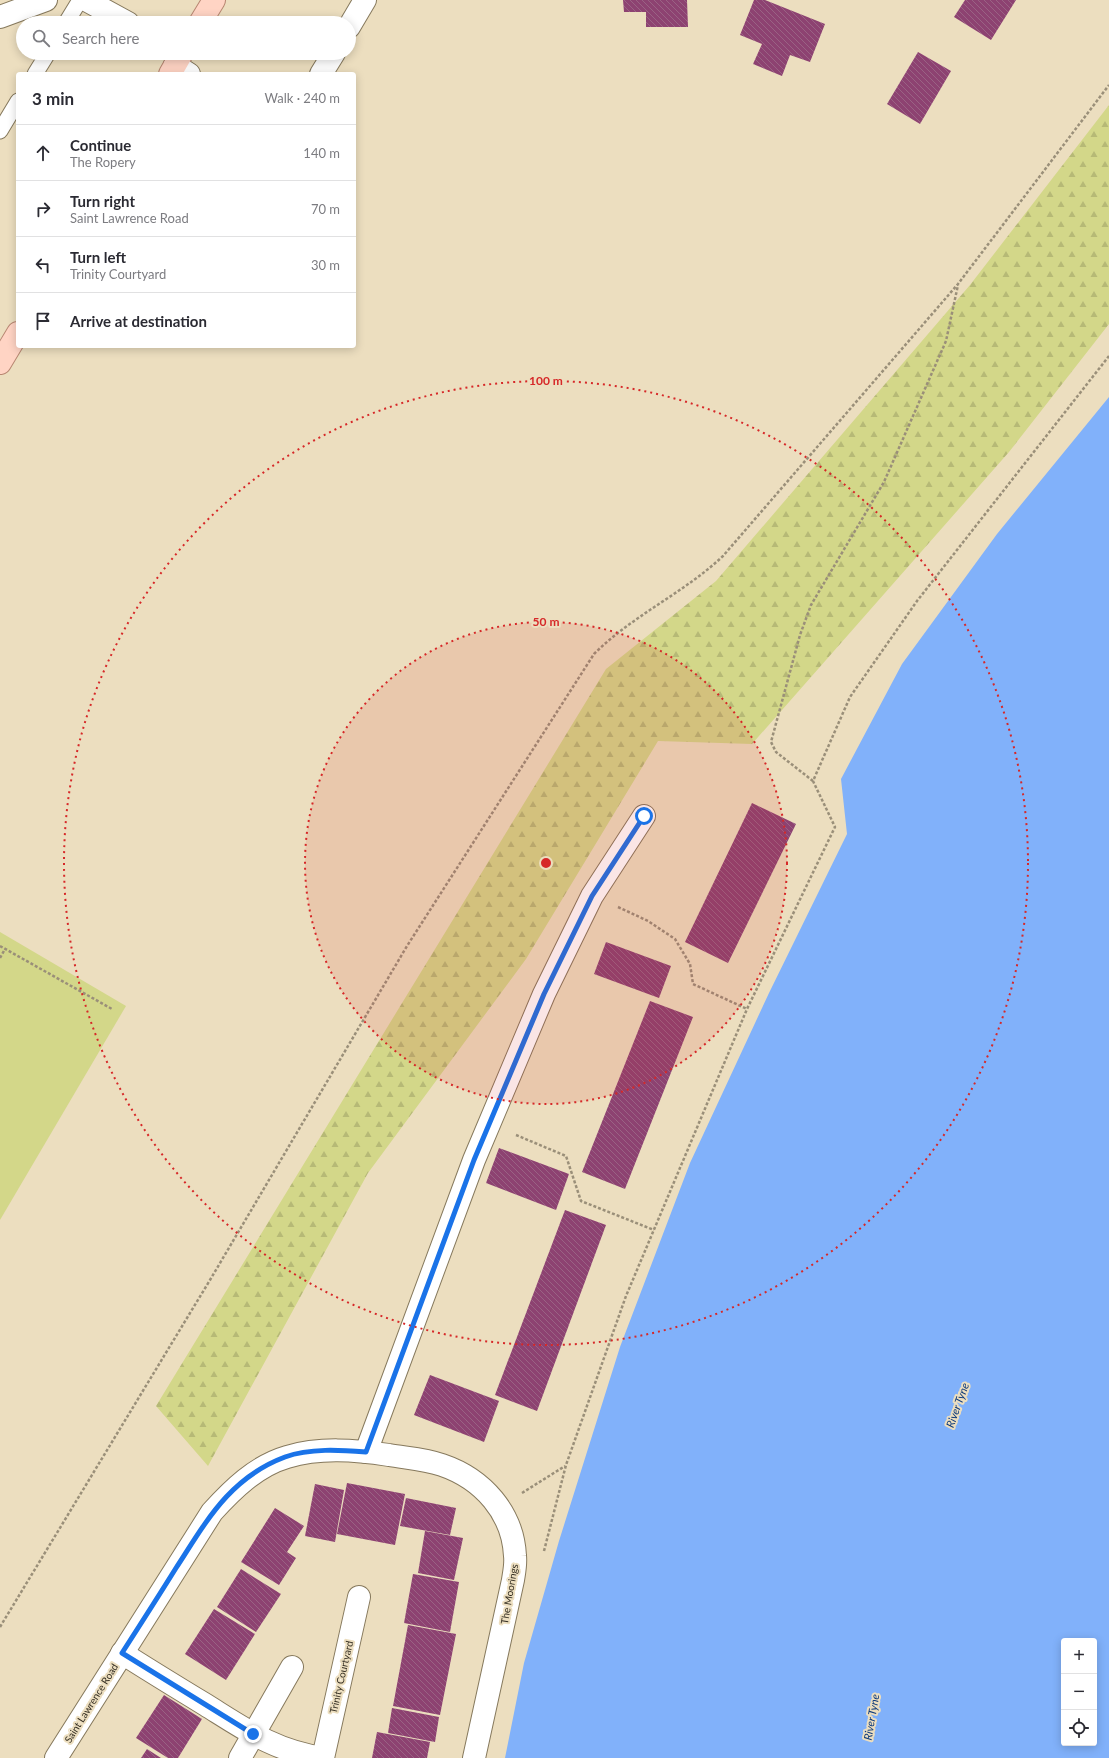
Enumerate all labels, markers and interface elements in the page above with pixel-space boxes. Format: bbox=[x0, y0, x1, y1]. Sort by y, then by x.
search box bbox=[16, 16, 356, 60]
icon: search bbox=[30, 27, 52, 49]
text: Search here bbox=[62, 29, 139, 47]
text: 3 min bbox=[32, 88, 74, 109]
text: Walk · 240 m bbox=[264, 90, 340, 106]
text: Continue bbox=[70, 136, 131, 154]
icon: ahead bbox=[32, 142, 54, 164]
text: 140 m bbox=[303, 145, 340, 161]
text: The Ropery bbox=[70, 154, 136, 170]
text: Turn right bbox=[70, 192, 135, 210]
icon: right bbox=[32, 198, 54, 220]
text: 70 m bbox=[311, 201, 340, 217]
text: Saint Lawrence Road bbox=[70, 210, 189, 226]
text: Turn left bbox=[70, 248, 126, 266]
icon: left bbox=[32, 254, 54, 276]
text: 30 m bbox=[311, 257, 340, 273]
text: Trinity Courtyard bbox=[70, 266, 166, 282]
icon: arrive bbox=[32, 310, 54, 332]
text: Arrive at destination bbox=[70, 312, 207, 330]
text: 100 m bbox=[529, 373, 563, 388]
text: 50 m bbox=[533, 614, 559, 629]
route start bbox=[635, 807, 653, 825]
centre of rings bbox=[539, 856, 553, 870]
water label: River Tyne bbox=[943, 1381, 971, 1429]
street label: The Moorings bbox=[498, 1563, 520, 1625]
map controls bbox=[1061, 1638, 1097, 1746]
button: + bbox=[1061, 1638, 1097, 1674]
street label: Trinity Courtyard bbox=[327, 1640, 355, 1714]
street label: Saint Lawrence Road bbox=[62, 1661, 120, 1745]
button: − bbox=[1061, 1674, 1097, 1710]
water label: River Tyne bbox=[861, 1693, 881, 1741]
button: locate bbox=[1061, 1710, 1097, 1746]
route end bbox=[244, 1725, 262, 1743]

